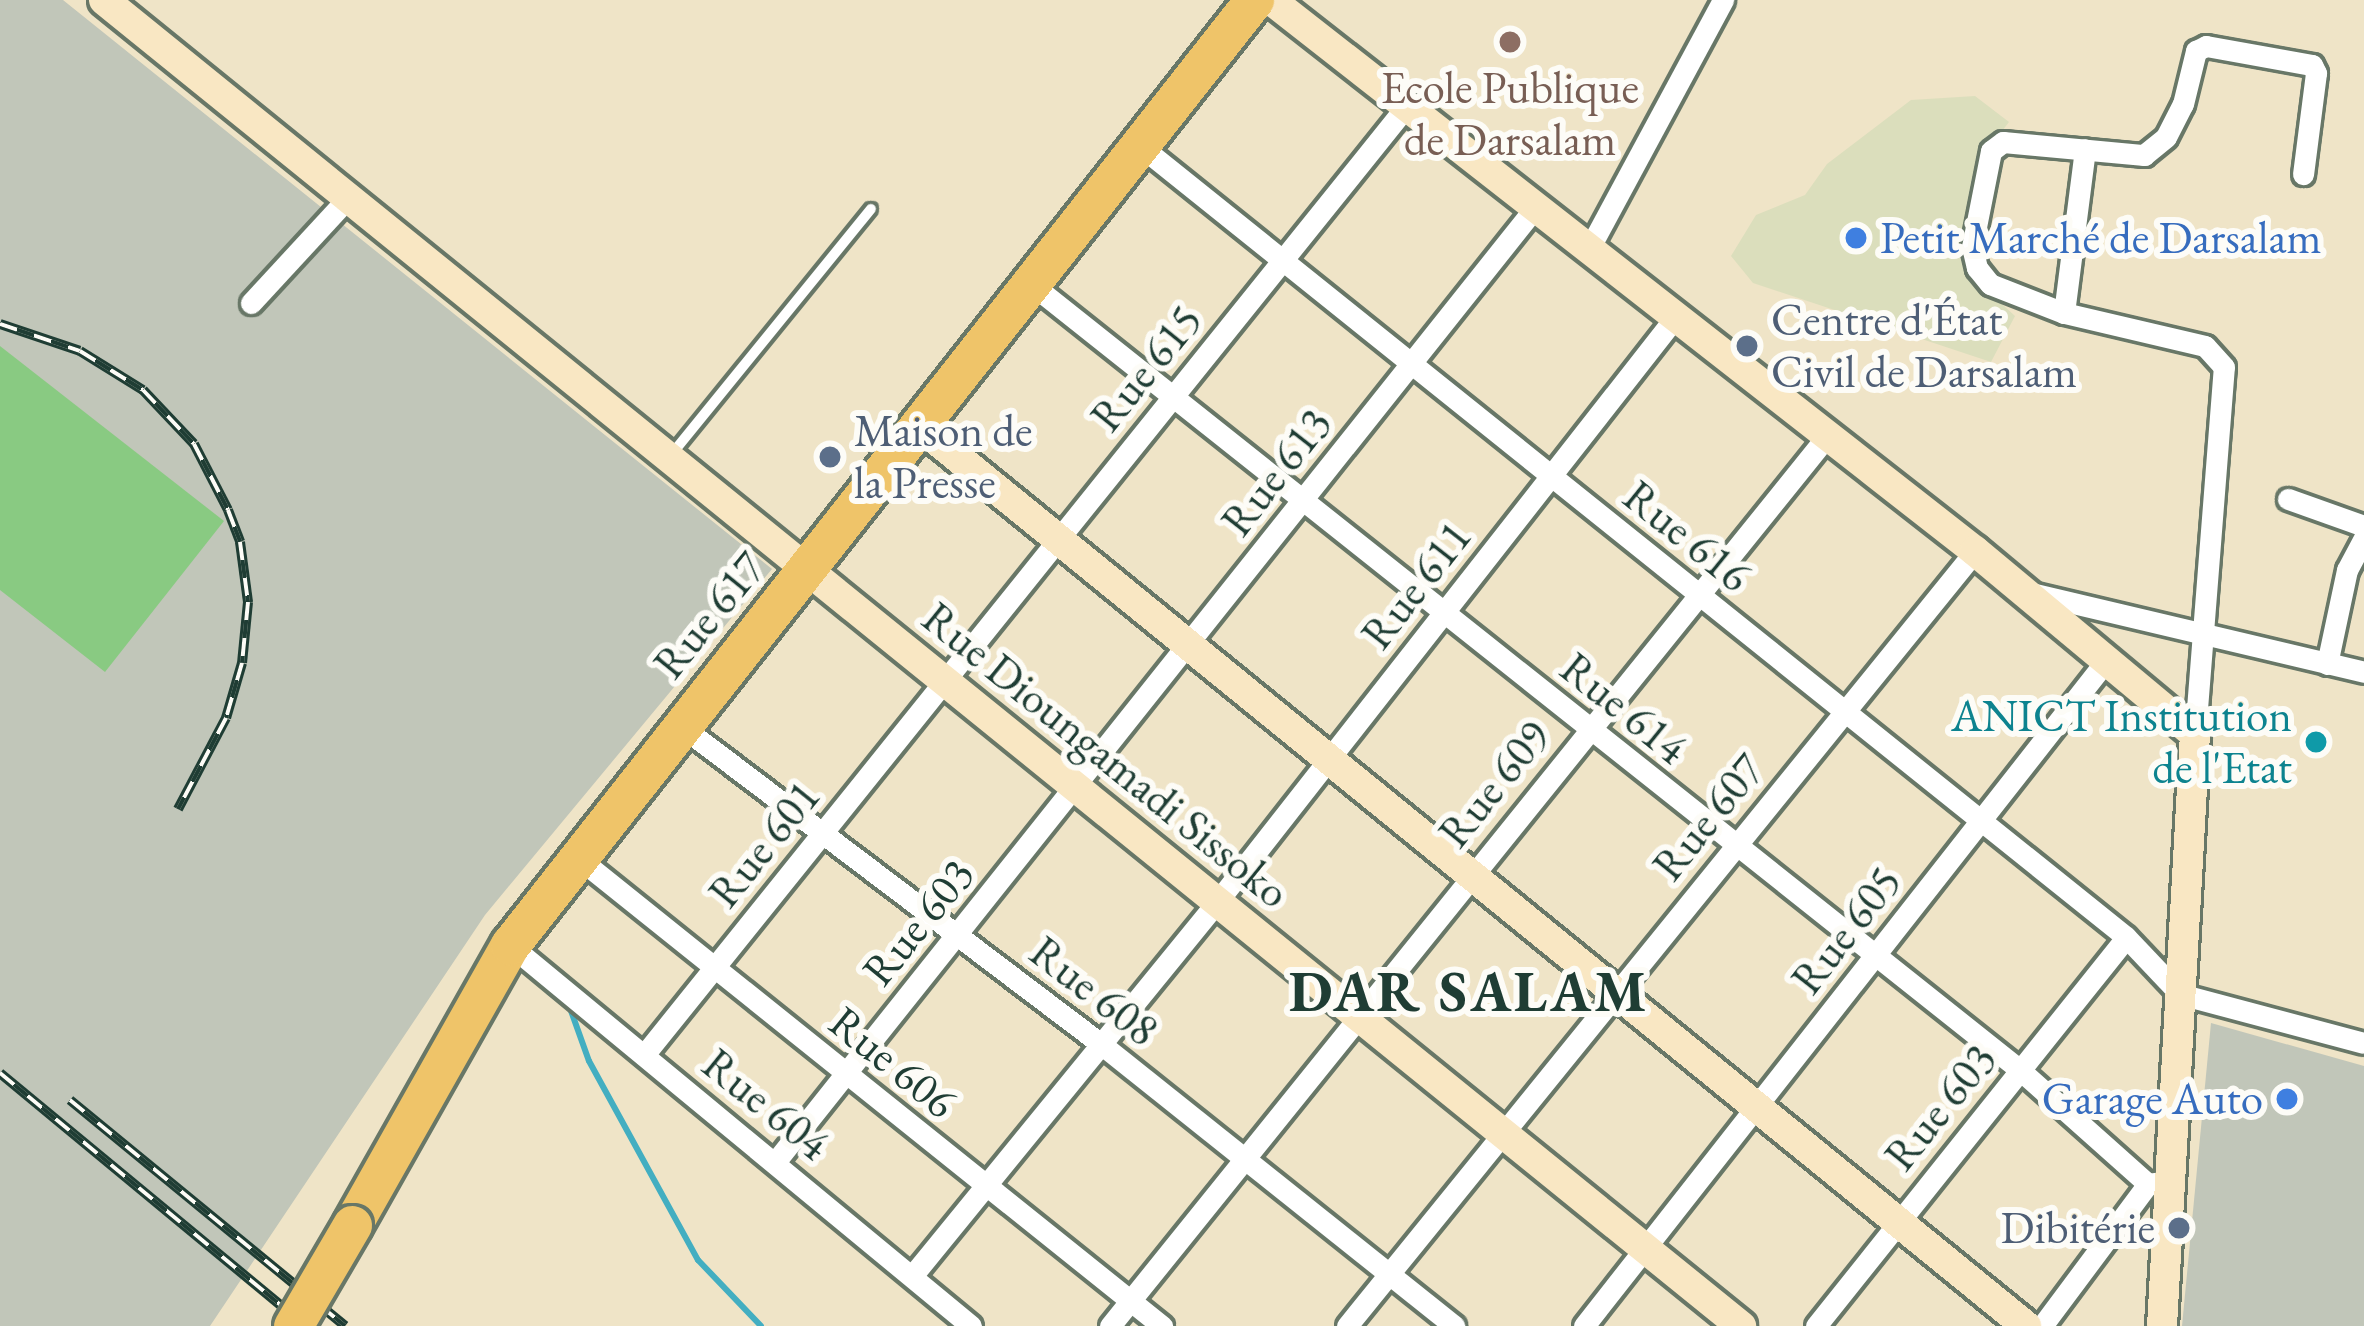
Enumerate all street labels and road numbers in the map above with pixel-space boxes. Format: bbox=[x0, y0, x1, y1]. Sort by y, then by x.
street label: Rue 615 bbox=[1079, 294, 1213, 442]
street label: Rue 613 bbox=[1209, 397, 1343, 547]
street label: Rue 616 bbox=[1613, 469, 1761, 603]
street label: Rue 611 bbox=[1349, 510, 1483, 660]
street label: Rue 617 bbox=[642, 541, 776, 689]
street label: Rue Dioungamadi Sissoko bbox=[912, 590, 1300, 920]
street label: Rue 614 bbox=[1550, 641, 1698, 775]
street label: Rue 609 bbox=[1427, 710, 1561, 858]
street label: Rue 607 bbox=[1641, 743, 1775, 891]
street label: Rue 601 bbox=[697, 770, 831, 918]
street label: Rue 603 bbox=[851, 848, 985, 996]
street label: Rue 605 bbox=[1779, 855, 1913, 1005]
street label: Rue 608 bbox=[1019, 924, 1169, 1058]
street label: Rue 606 bbox=[819, 995, 967, 1129]
street label: Rue 603 bbox=[1873, 1033, 2007, 1181]
street label: Rue 604 bbox=[692, 1037, 840, 1171]

